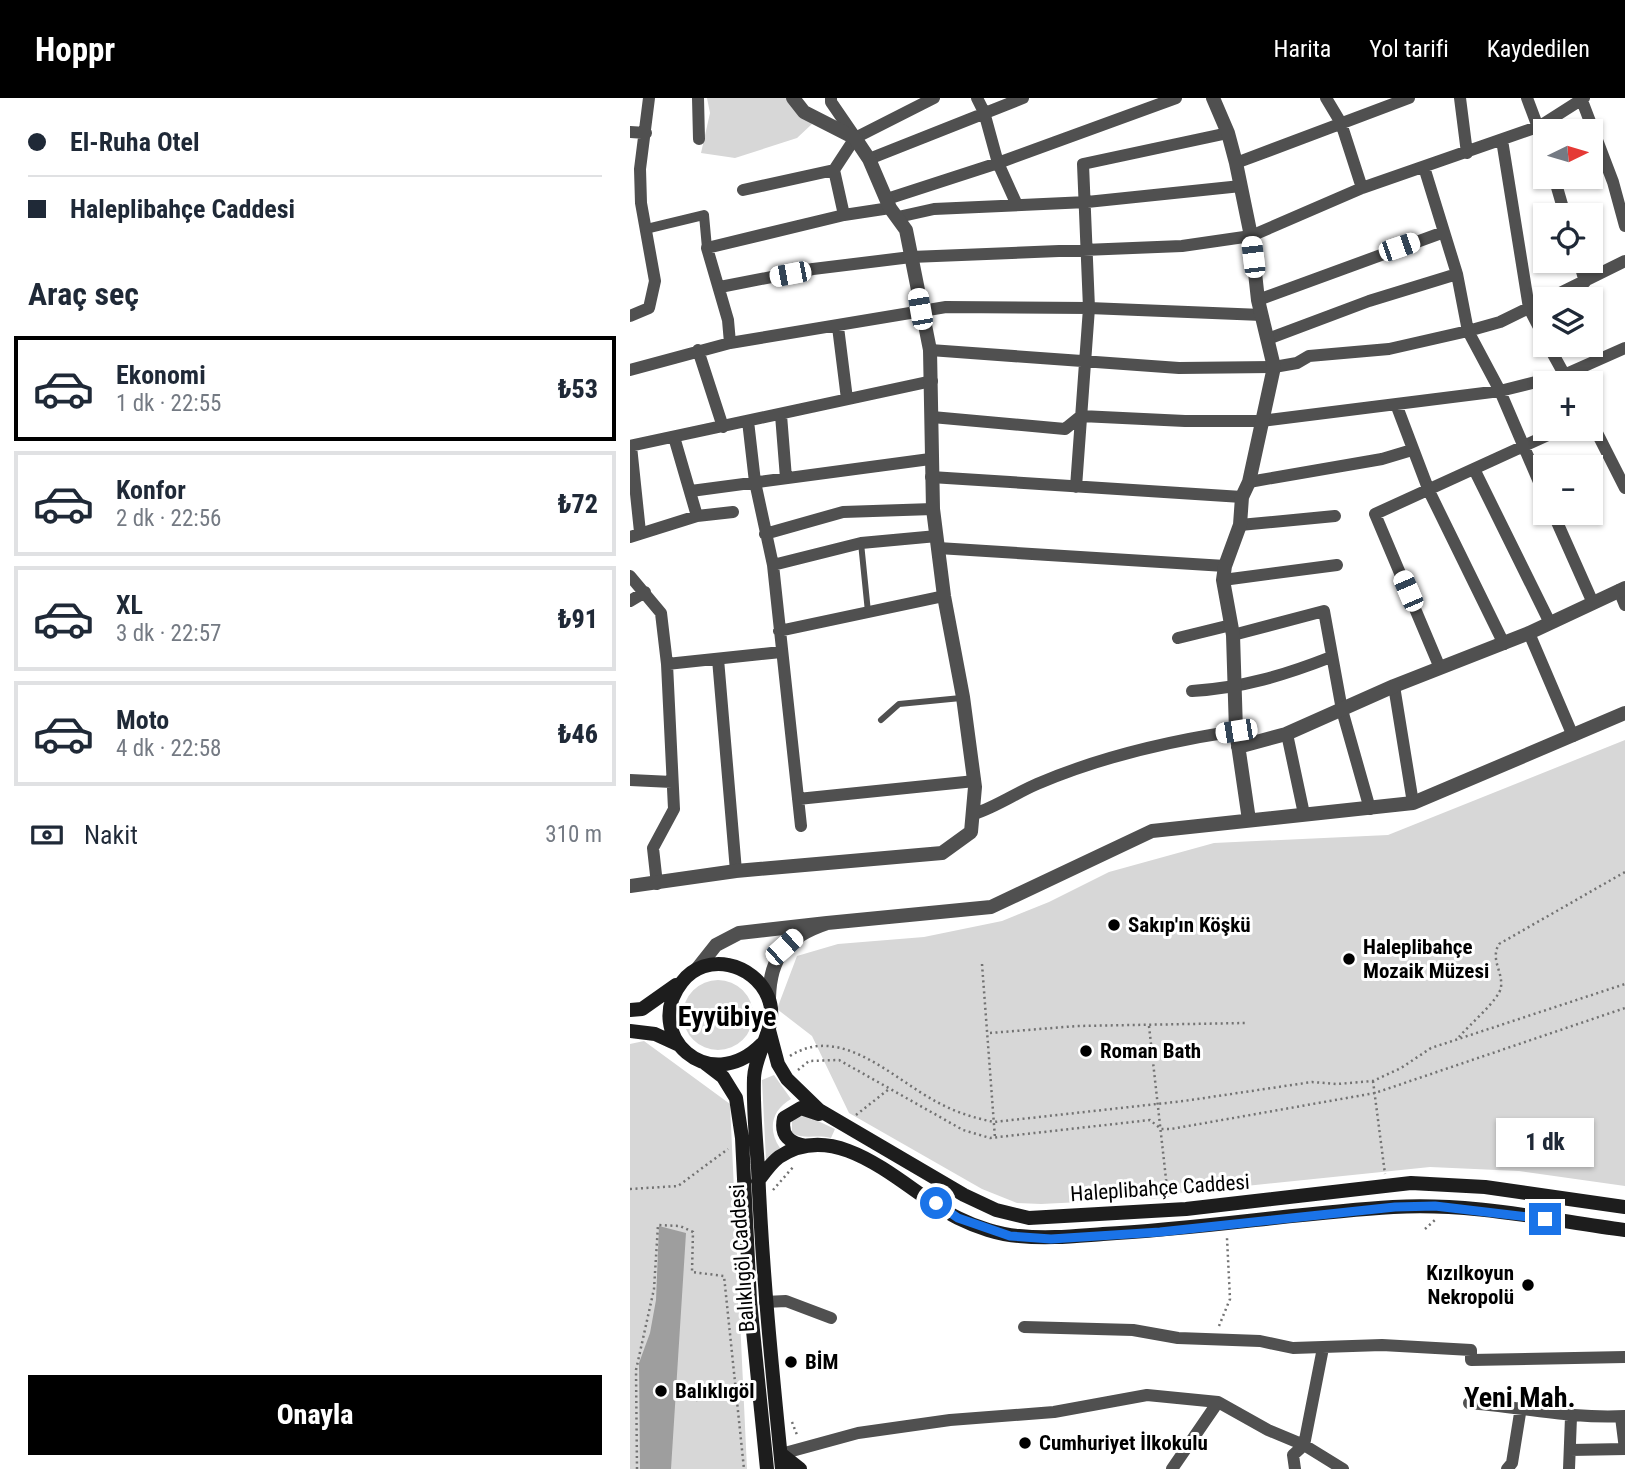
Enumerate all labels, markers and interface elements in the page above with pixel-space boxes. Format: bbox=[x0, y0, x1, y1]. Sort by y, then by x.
text: Hoppr bbox=[35, 30, 115, 69]
text: Harita bbox=[1274, 35, 1331, 63]
text: Yol tarifi bbox=[1369, 35, 1449, 63]
text: Kaydedilen bbox=[1487, 35, 1590, 63]
north arrow bbox=[1533, 119, 1603, 189]
map controls bbox=[1533, 119, 1603, 525]
text: El-Ruha Otel bbox=[70, 127, 200, 157]
text: Haleplibahçe Caddesi bbox=[70, 194, 295, 224]
button: locate bbox=[1533, 203, 1603, 273]
car bbox=[1376, 230, 1423, 264]
car bbox=[1241, 235, 1266, 279]
car bbox=[768, 260, 813, 288]
text: Araç seç bbox=[28, 275, 139, 313]
car bbox=[907, 286, 934, 332]
button: layers bbox=[1533, 287, 1603, 357]
icon: car bbox=[32, 357, 95, 420]
text: Ekonomi bbox=[116, 360, 206, 390]
button: + bbox=[1533, 371, 1603, 441]
text: ₺53 bbox=[557, 374, 598, 404]
text: 1 dk · 22:55 bbox=[116, 390, 221, 417]
button: − bbox=[1533, 455, 1603, 525]
icon: car bbox=[32, 472, 95, 535]
text: Konfor bbox=[116, 475, 186, 505]
text: ₺72 bbox=[557, 489, 598, 519]
text: 2 dk · 22:56 bbox=[116, 505, 221, 532]
car bbox=[1391, 568, 1426, 614]
icon: car bbox=[32, 587, 95, 650]
text: XL bbox=[116, 590, 143, 620]
text: ₺91 bbox=[557, 604, 598, 634]
text: 3 dk · 22:57 bbox=[116, 620, 221, 647]
icon: car bbox=[32, 702, 95, 765]
text: Moto bbox=[116, 705, 169, 735]
car bbox=[1214, 717, 1259, 745]
text: ₺46 bbox=[557, 719, 598, 749]
text: 4 dk · 22:58 bbox=[116, 735, 221, 762]
icon: cash bbox=[28, 816, 66, 854]
text: Nakit bbox=[84, 820, 138, 850]
text: 310 m bbox=[545, 821, 602, 848]
place label: Sakıp'ın Köşkü bbox=[1128, 913, 1251, 937]
marker: Sakıp'ın Köşkü bbox=[1106, 917, 1122, 933]
car bbox=[762, 925, 807, 969]
place label: Haleplibahçe Mozaik Müzesi bbox=[1363, 935, 1489, 983]
marker: Haleplibahçe Mozaik Müzesi bbox=[1341, 951, 1357, 967]
district label: Eyyübiye bbox=[678, 1000, 776, 1033]
place label: Roman Bath bbox=[1100, 1039, 1201, 1063]
marker: Roman Bath bbox=[1078, 1043, 1094, 1059]
callout: 1 dk bbox=[1496, 1118, 1594, 1166]
text: 1 dk bbox=[1525, 1129, 1565, 1156]
street label: Haleplibahçe Caddesi bbox=[1070, 1170, 1250, 1206]
street label: Balıklıgöl Caddesi bbox=[725, 1183, 759, 1333]
route start bbox=[920, 1187, 952, 1219]
route end bbox=[1529, 1203, 1561, 1235]
place label: Kızılkoyun Nekropolü bbox=[1426, 1261, 1514, 1309]
marker: Kızılkoyun Nekropolü bbox=[1520, 1277, 1536, 1293]
place label: BİM bbox=[805, 1350, 838, 1374]
marker: BİM bbox=[783, 1354, 799, 1370]
button: Onayla bbox=[28, 1375, 602, 1455]
place label: Balıklıgöl bbox=[675, 1379, 755, 1403]
district label: Yeni Mah. bbox=[1464, 1381, 1576, 1414]
marker: Balıklıgöl bbox=[653, 1383, 669, 1399]
place label: Cumhuriyet İlkokulu bbox=[1039, 1431, 1208, 1455]
marker: Cumhuriyet İlkokulu bbox=[1017, 1435, 1033, 1451]

